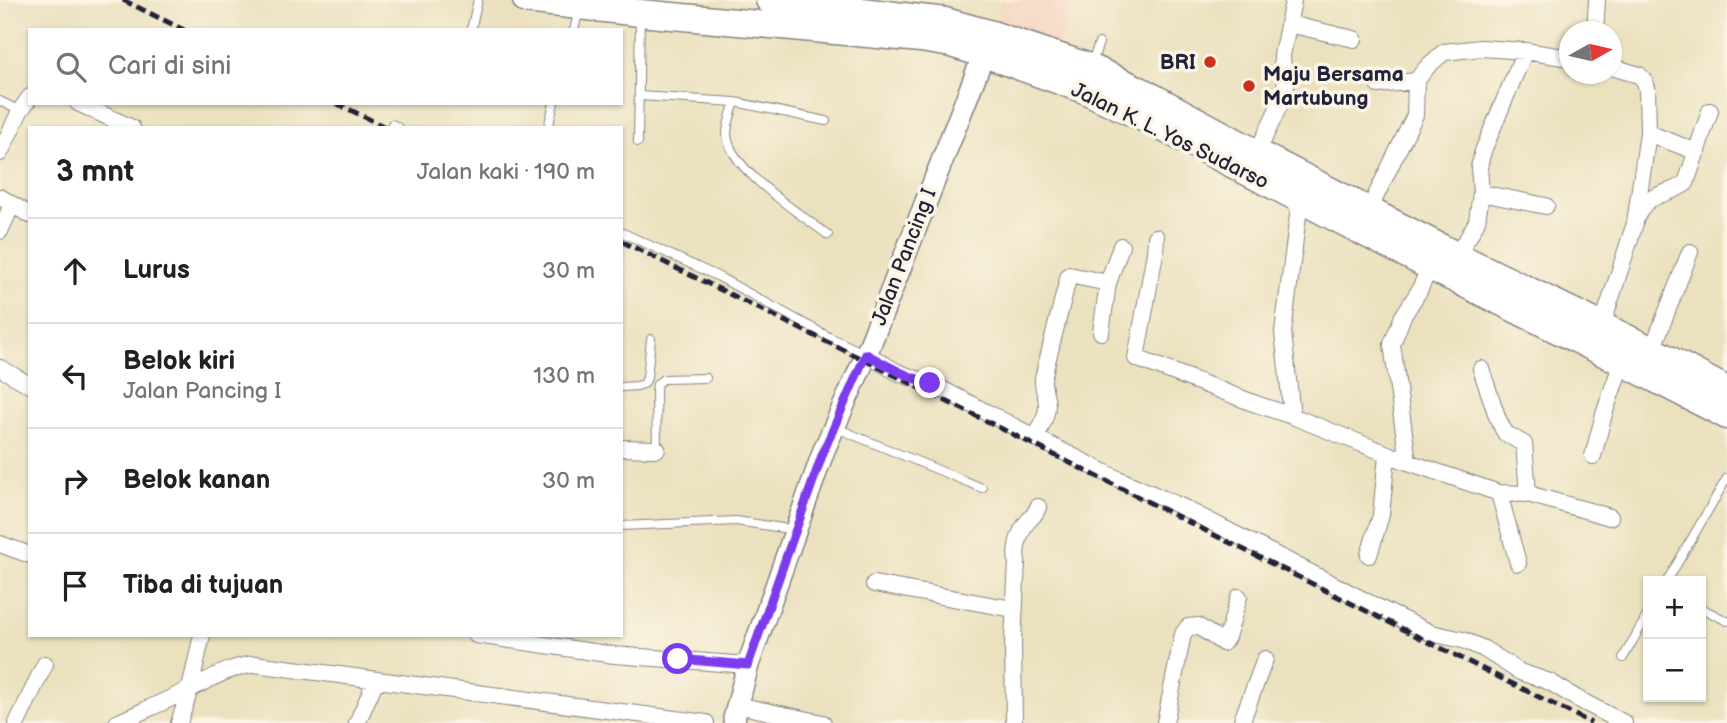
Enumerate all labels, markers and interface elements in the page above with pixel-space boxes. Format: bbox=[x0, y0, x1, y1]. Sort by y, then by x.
north arrow bbox=[1559, 21, 1622, 84]
search box bbox=[28, 28, 623, 105]
icon: search bbox=[52, 48, 90, 86]
place label: BRI bbox=[1160, 50, 1196, 75]
text: Cari di sini bbox=[108, 51, 231, 82]
marker: BRI bbox=[1202, 54, 1218, 70]
place label: Maju Bersama Martubung bbox=[1263, 62, 1404, 111]
street label: Jalan K. L. Yos Sudarso bbox=[1067, 77, 1273, 195]
marker: Maju Bersama Martubung bbox=[1241, 78, 1257, 94]
text: 3 mnt bbox=[56, 154, 134, 190]
text: Jalan kaki · 190 m bbox=[417, 158, 595, 186]
street label: Jalan Pancing I bbox=[866, 185, 942, 329]
icon: ahead bbox=[56, 252, 94, 290]
text: Lurus bbox=[123, 255, 190, 286]
text: 30 m bbox=[542, 257, 595, 285]
text: Belok kiri bbox=[123, 346, 235, 377]
icon: left bbox=[56, 357, 94, 395]
text: 130 m bbox=[533, 362, 595, 390]
route end bbox=[914, 367, 945, 398]
text: Jalan Pancing I bbox=[123, 377, 281, 405]
icon: right bbox=[56, 462, 94, 500]
text: Belok kanan bbox=[123, 465, 270, 496]
text: 30 m bbox=[542, 467, 595, 495]
icon: arrive bbox=[56, 567, 94, 605]
text: Tiba di tujuan bbox=[123, 570, 283, 601]
map controls bbox=[1643, 576, 1706, 702]
button: + bbox=[1643, 576, 1706, 639]
button: − bbox=[1643, 639, 1706, 702]
route start bbox=[662, 643, 693, 674]

